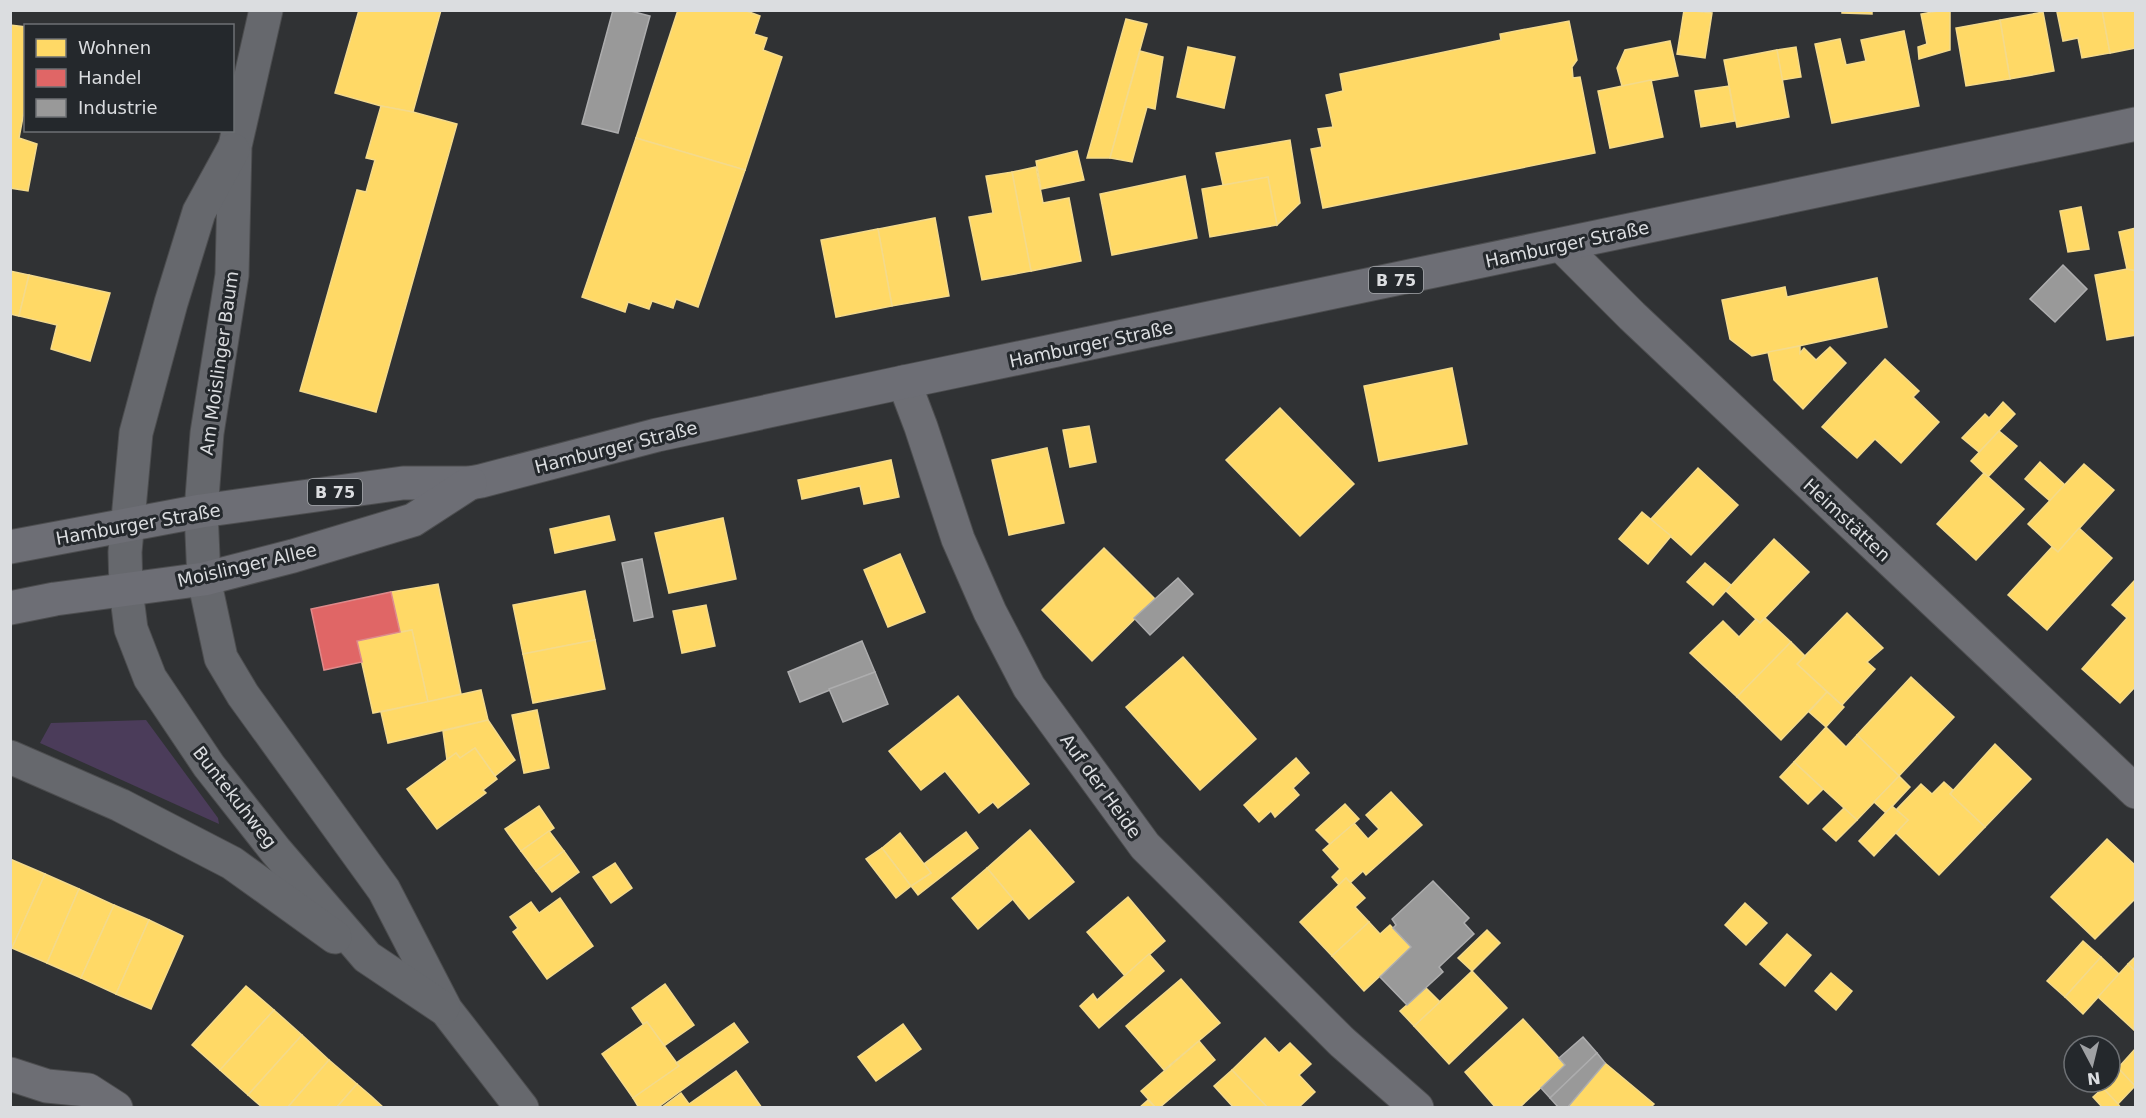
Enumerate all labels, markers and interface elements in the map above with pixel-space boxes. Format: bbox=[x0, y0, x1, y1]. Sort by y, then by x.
legend bbox=[24, 24, 234, 132]
text: Wohnen bbox=[78, 37, 151, 58]
text: Handel bbox=[78, 67, 141, 88]
text: Industrie bbox=[78, 97, 157, 118]
street label: Hamburger Straße bbox=[1483, 216, 1651, 272]
road number: B 75 bbox=[1369, 267, 1423, 293]
street label: Am Moislinger Baum bbox=[196, 270, 242, 456]
street label: Hamburger Straße bbox=[1007, 316, 1175, 372]
street label: Hamburger Straße bbox=[532, 417, 700, 477]
street label: Heimstätten bbox=[1799, 474, 1895, 566]
road number: B 75 bbox=[308, 479, 362, 505]
street label: Hamburger Straße bbox=[54, 499, 222, 549]
street label: Moislinger Allee bbox=[175, 539, 319, 591]
street label: Auf der Heide bbox=[1056, 730, 1146, 842]
street label: Buntekuhweg bbox=[189, 742, 281, 852]
north arrow bbox=[2062, 1034, 2122, 1094]
text: N bbox=[2086, 1068, 2102, 1089]

